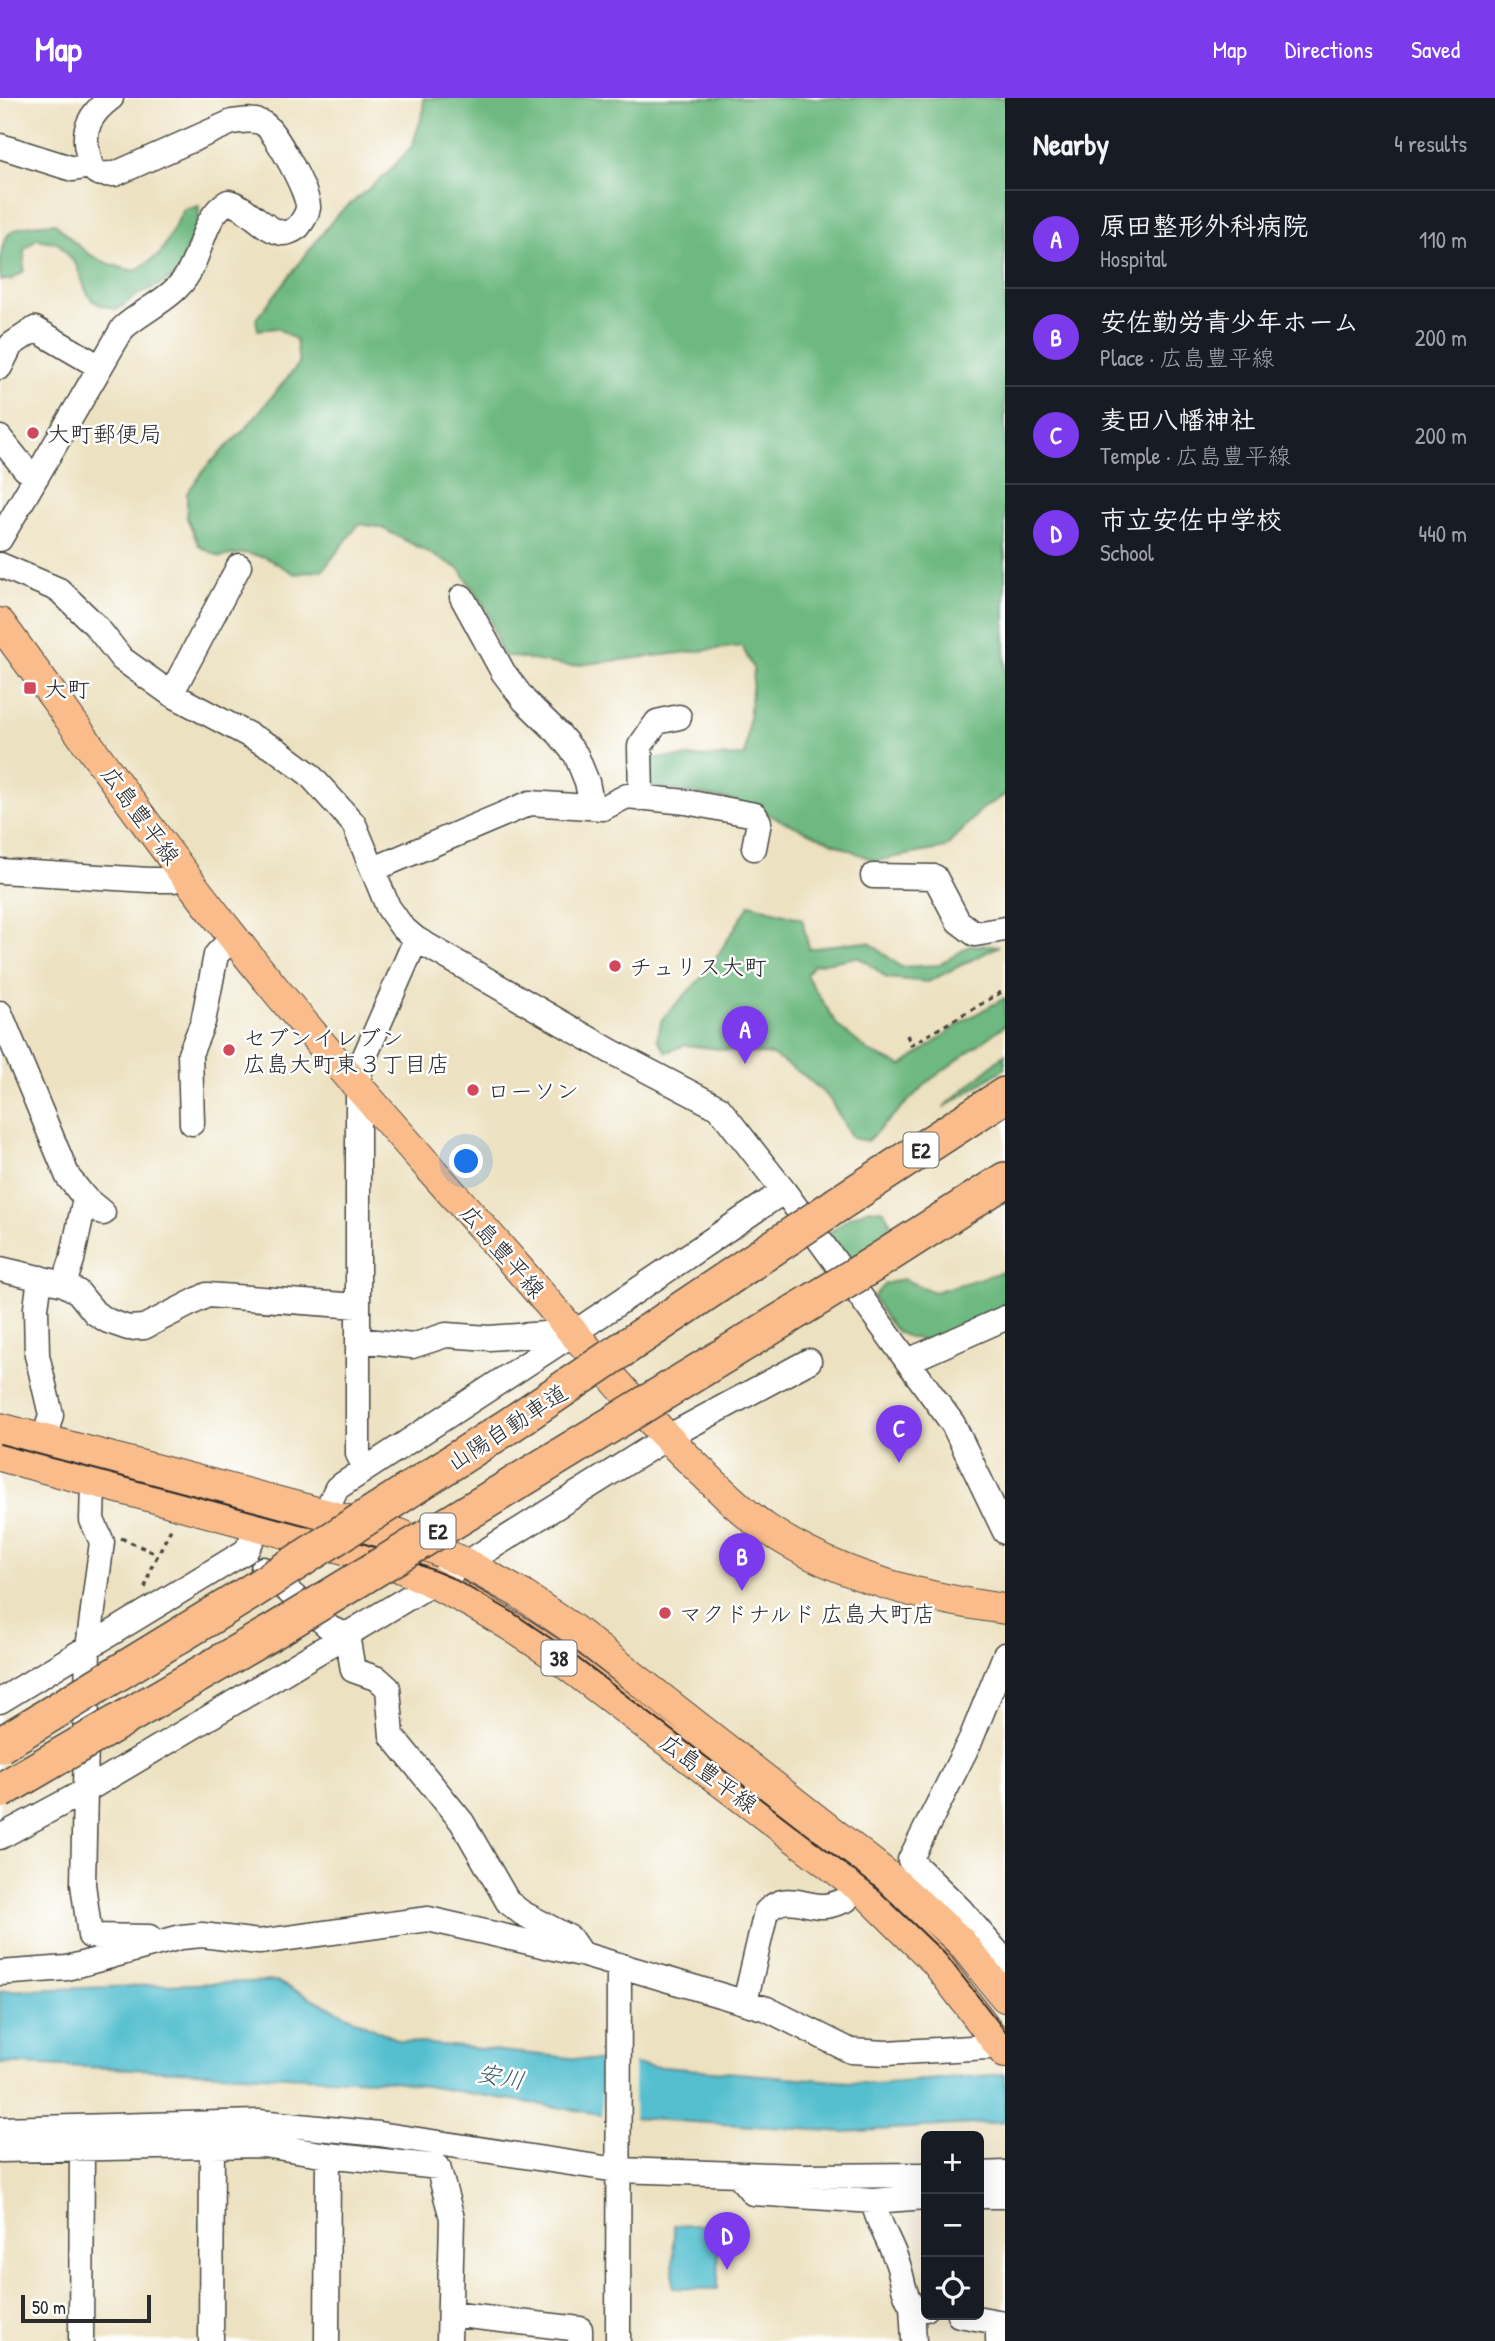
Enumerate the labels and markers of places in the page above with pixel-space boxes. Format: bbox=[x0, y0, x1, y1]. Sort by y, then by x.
place label: 大町郵便局 bbox=[47, 418, 162, 449]
marker: 大町郵便局 bbox=[25, 425, 41, 441]
place label: 大町 bbox=[44, 673, 90, 704]
marker: 大町 bbox=[22, 680, 38, 696]
place label: チュリス大町 bbox=[629, 951, 767, 982]
marker: チュリス大町 bbox=[607, 958, 623, 974]
pin: A bbox=[722, 1006, 768, 1064]
place label: セブンイレブン 広島大町東３丁目店 bbox=[243, 1022, 450, 1079]
marker: セブンイレブン 広島大町東３丁目店 bbox=[221, 1042, 237, 1058]
place label: ローソン bbox=[487, 1075, 579, 1106]
marker: ローソン bbox=[465, 1082, 481, 1098]
pin: C bbox=[876, 1405, 922, 1463]
pin: B bbox=[719, 1533, 765, 1591]
place label: マクドナルド 広島大町店 bbox=[679, 1598, 935, 1629]
marker: マクドナルド 広島大町店 bbox=[657, 1605, 673, 1621]
pin: D bbox=[704, 2212, 750, 2270]

